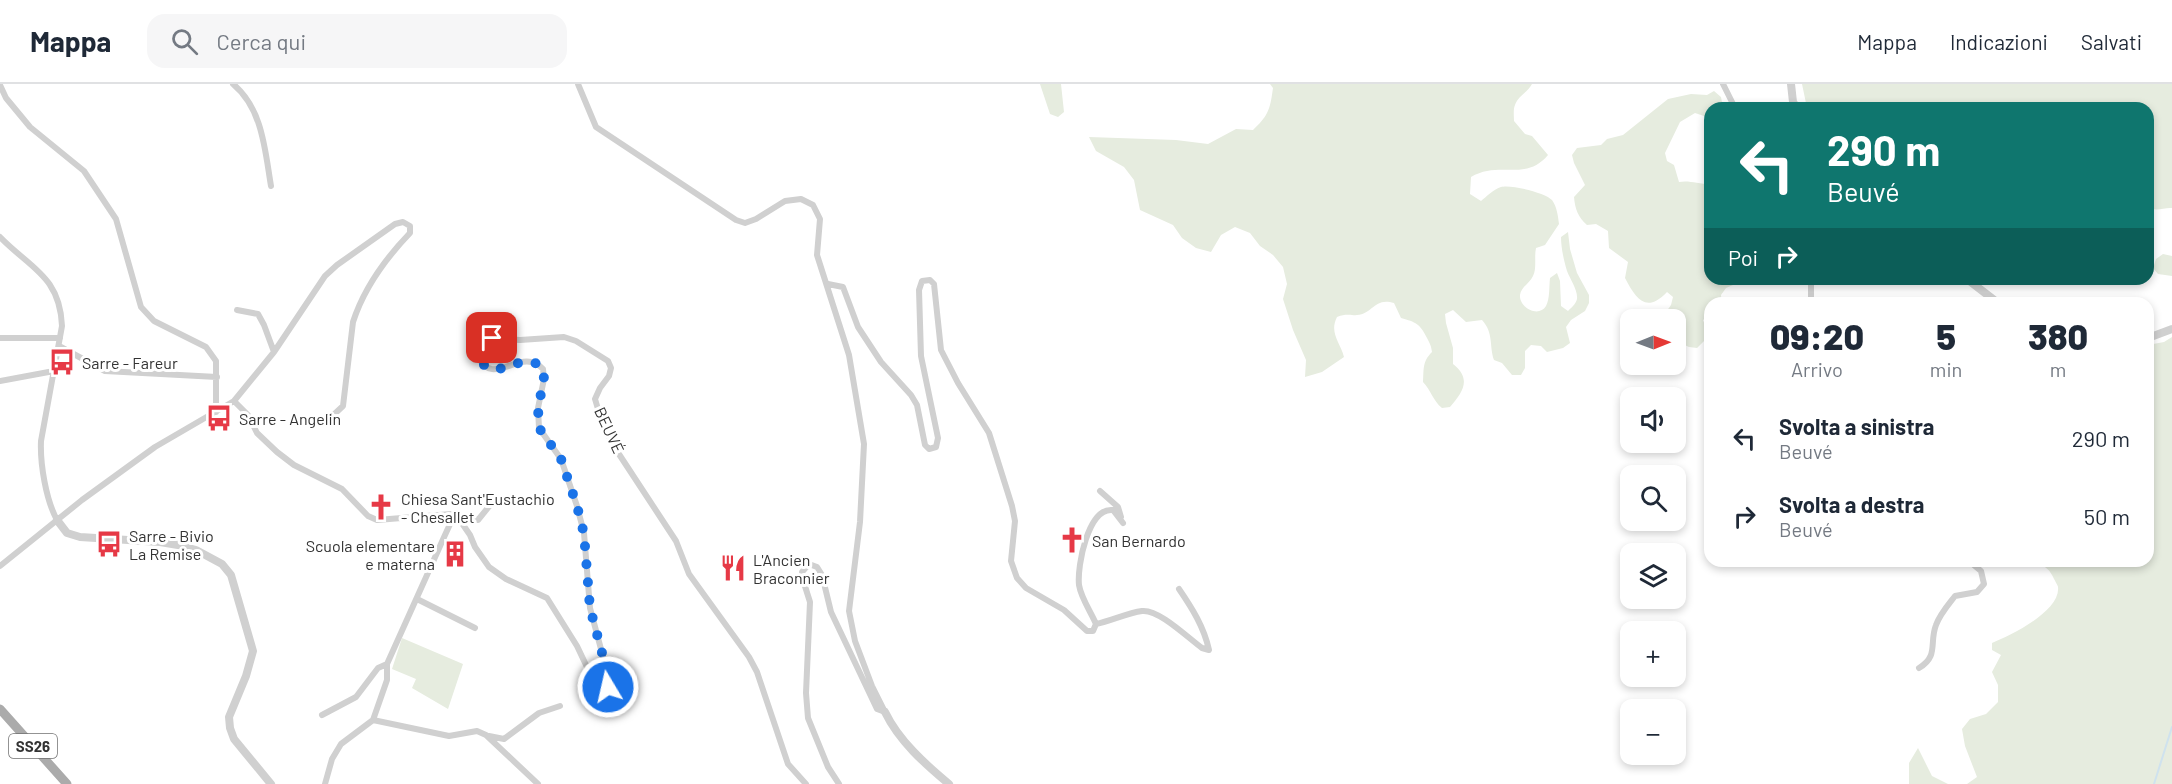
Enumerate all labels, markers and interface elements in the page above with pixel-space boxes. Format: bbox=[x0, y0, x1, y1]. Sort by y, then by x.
search box bbox=[147, 14, 567, 68]
text: Mappa bbox=[30, 24, 111, 58]
icon: search bbox=[168, 25, 201, 58]
text: Cerca qui bbox=[216, 28, 306, 54]
text: Mappa bbox=[1857, 29, 1917, 54]
text: Indicazioni bbox=[1950, 29, 2048, 54]
text: Salvati bbox=[2081, 29, 2142, 54]
text: 290 m bbox=[1827, 124, 1940, 174]
icon: left bbox=[1728, 126, 1806, 204]
text: Beuvé bbox=[1827, 175, 1900, 207]
icon: right bbox=[1770, 240, 1803, 273]
text: Poi bbox=[1728, 244, 1758, 270]
north arrow bbox=[1620, 309, 1686, 375]
map controls bbox=[1620, 309, 1686, 765]
pin bbox=[466, 312, 517, 363]
text: 09:20 bbox=[1770, 314, 1864, 357]
text: 5 bbox=[1936, 314, 1956, 357]
text: 380 bbox=[2028, 314, 2088, 357]
icon: arrive bbox=[475, 321, 508, 354]
bus stop icon: Sarre - Fareur bbox=[47, 347, 77, 377]
place label: Sarre - Fareur bbox=[82, 353, 178, 372]
text: Arrivo bbox=[1791, 357, 1843, 381]
text: min bbox=[1930, 357, 1962, 381]
text: m bbox=[2050, 357, 2066, 381]
button: sound bbox=[1620, 387, 1686, 453]
bus stop icon: Sarre - Angelin bbox=[204, 403, 234, 433]
street label: BEUVÉ bbox=[591, 404, 629, 456]
place label: Sarre - Angelin bbox=[239, 409, 341, 428]
text: Svolta a sinistra bbox=[1779, 413, 1934, 439]
icon: left bbox=[1728, 422, 1761, 455]
text: 290 m bbox=[2072, 425, 2130, 451]
text: Beuvé bbox=[1779, 439, 1833, 463]
button: search bbox=[1620, 465, 1686, 531]
place label: Chiesa Sant'Eustachio - Chesallet bbox=[401, 489, 555, 526]
text: Svolta a destra bbox=[1779, 491, 1924, 517]
church icon: Chiesa Sant'Eustachio - Chesallet bbox=[366, 492, 396, 522]
icon: right bbox=[1728, 500, 1761, 533]
text: 50 m bbox=[2084, 503, 2130, 529]
text: Beuvé bbox=[1779, 517, 1833, 541]
church icon: San Bernardo bbox=[1057, 525, 1087, 555]
place label: Sarre - Bivio La Remise bbox=[129, 526, 214, 563]
bus stop icon: Sarre - Bivio La Remise bbox=[94, 529, 124, 559]
place label: San Bernardo bbox=[1092, 531, 1186, 550]
place label: Scuola elementare e materna bbox=[306, 536, 435, 573]
building icon: Scuola elementare e materna bbox=[440, 539, 470, 569]
button: layers bbox=[1620, 543, 1686, 609]
place label: L'Ancien Braconnier bbox=[753, 550, 830, 587]
restaurant icon: L'Ancien Braconnier bbox=[718, 553, 748, 583]
button: + bbox=[1620, 621, 1686, 687]
position arrow bbox=[576, 655, 640, 719]
button: − bbox=[1620, 699, 1686, 765]
road number: SS26 bbox=[9, 734, 57, 758]

